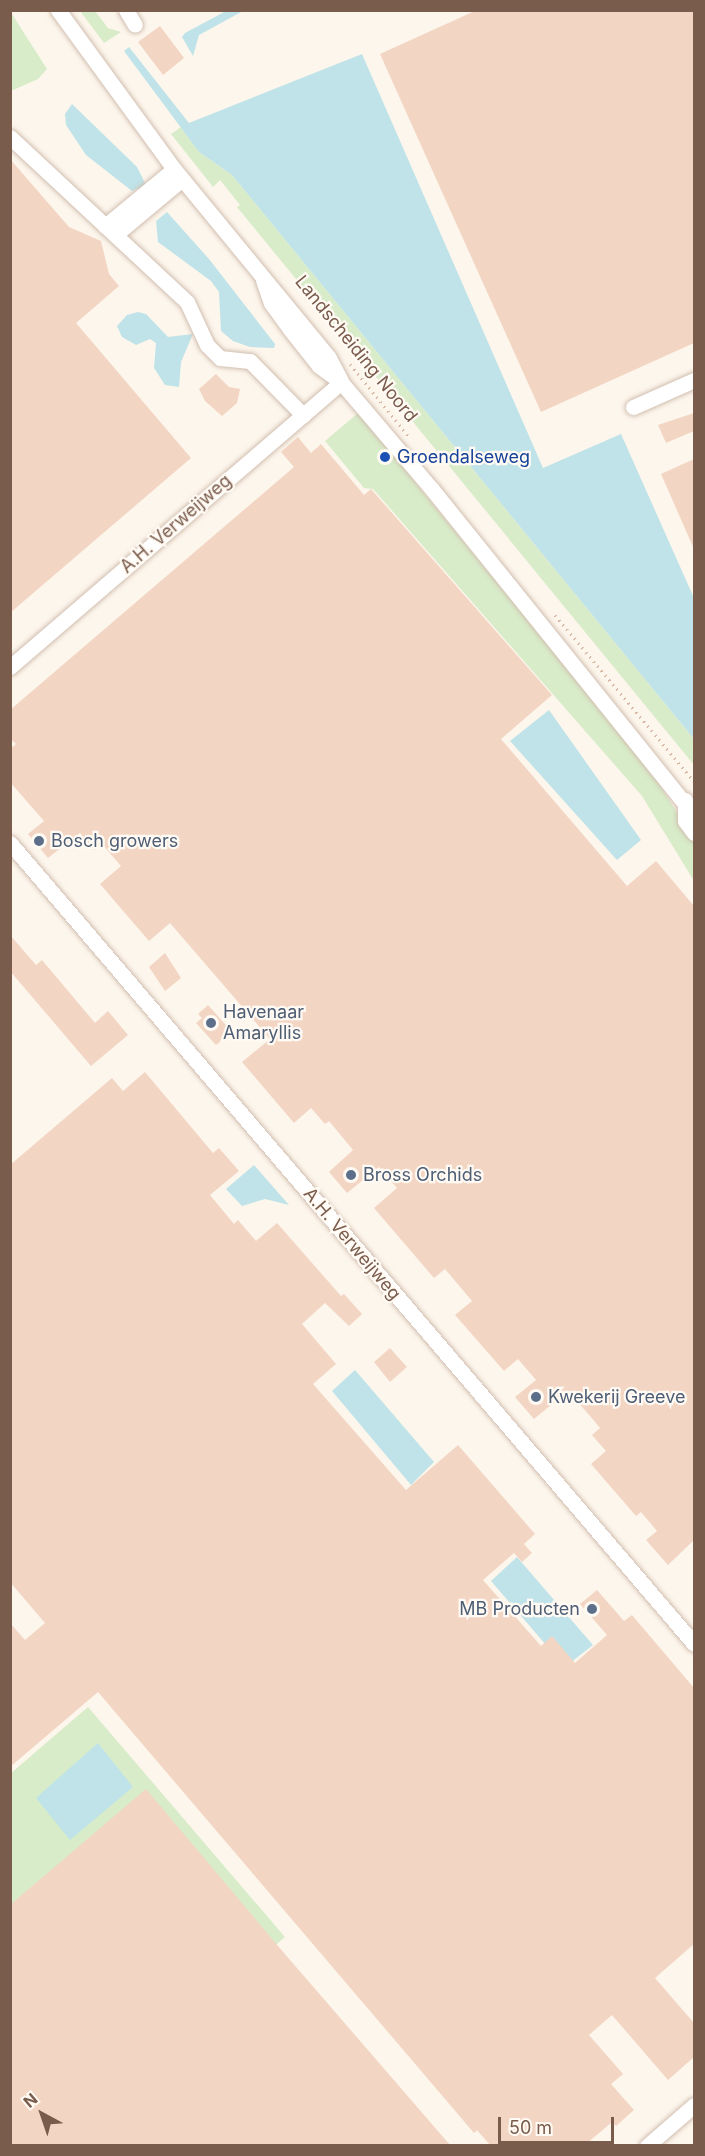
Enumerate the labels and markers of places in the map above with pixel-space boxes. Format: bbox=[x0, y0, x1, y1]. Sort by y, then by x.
place label: Groendalseweg bbox=[397, 446, 530, 468]
marker: Groendalseweg bbox=[378, 450, 392, 464]
place label: Bosch growers bbox=[51, 830, 178, 852]
marker: Bosch growers bbox=[32, 834, 46, 848]
place label: Havenaar Amaryllis bbox=[223, 1002, 304, 1044]
marker: Havenaar Amaryllis bbox=[204, 1016, 218, 1030]
place label: Bross Orchids bbox=[363, 1164, 482, 1186]
marker: Bross Orchids bbox=[344, 1168, 358, 1182]
place label: Kwekerij Greeve bbox=[548, 1386, 685, 1408]
marker: Kwekerij Greeve bbox=[529, 1390, 543, 1404]
place label: MB Producten bbox=[459, 1598, 580, 1620]
marker: MB Producten bbox=[585, 1602, 599, 1616]

